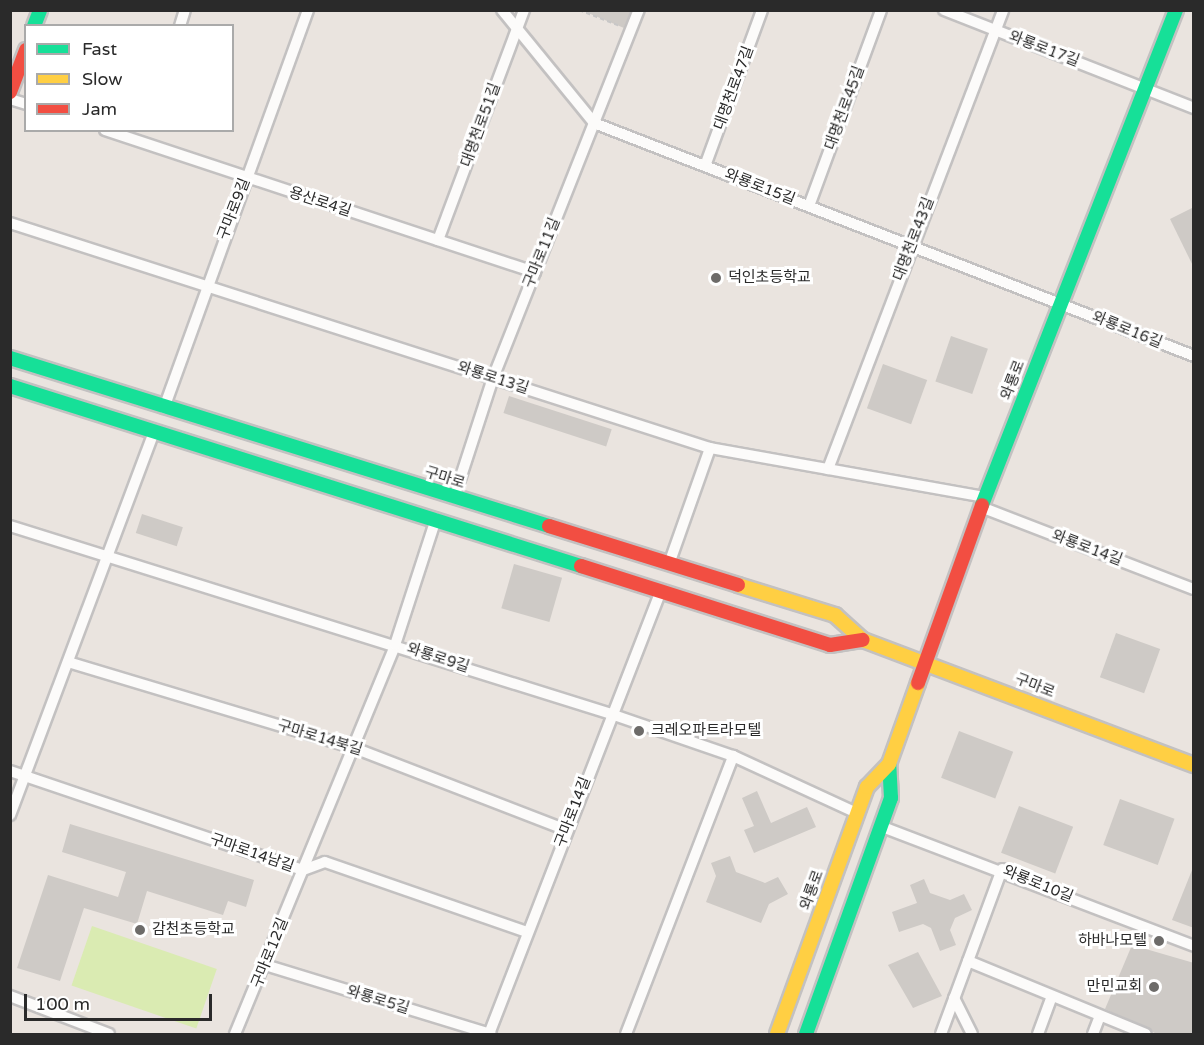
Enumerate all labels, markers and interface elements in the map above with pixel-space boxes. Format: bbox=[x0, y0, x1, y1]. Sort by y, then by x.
legend bbox=[24, 24, 234, 132]
street label: 와룡로17길 bbox=[1006, 27, 1082, 71]
text: Fast bbox=[82, 38, 117, 60]
street label: 대명천로47길 bbox=[711, 44, 757, 132]
street label: 대명천로45길 bbox=[822, 64, 868, 152]
text: Slow bbox=[82, 68, 123, 90]
street label: 대명천로51길 bbox=[458, 81, 504, 169]
text: Jam bbox=[82, 98, 117, 120]
street label: 와룡로15길 bbox=[722, 165, 798, 209]
street label: 구마로9길 bbox=[214, 176, 254, 242]
street label: 용산로4길 bbox=[286, 183, 354, 221]
street label: 대명천로43길 bbox=[890, 195, 938, 283]
street label: 구마로11길 bbox=[520, 215, 564, 291]
place label: 덕인초등학교 bbox=[728, 269, 811, 287]
marker: 덕인초등학교 bbox=[709, 271, 723, 285]
street label: 와룡로16길 bbox=[1089, 308, 1165, 352]
street label: 와룡로 bbox=[997, 357, 1029, 403]
street label: 와룡로13길 bbox=[455, 358, 531, 398]
street label: 구마로 bbox=[423, 463, 467, 493]
street label: 와룡로14길 bbox=[1049, 526, 1125, 570]
street label: 와룡로9길 bbox=[404, 639, 472, 677]
street label: 구마로 bbox=[1012, 670, 1058, 702]
street label: 구마로14북길 bbox=[275, 717, 365, 759]
place label: 크레오파트라모텔 bbox=[651, 722, 761, 740]
marker: 크레오파트라모텔 bbox=[632, 724, 646, 738]
street label: 구마로14길 bbox=[551, 774, 595, 850]
street label: 구마로14남길 bbox=[208, 830, 296, 876]
street label: 와룡로10길 bbox=[1000, 862, 1076, 906]
street label: 와룡로 bbox=[796, 867, 828, 913]
street label: 구마로12길 bbox=[248, 915, 292, 991]
place label: 감천초등학교 bbox=[152, 921, 235, 939]
marker: 감천초등학교 bbox=[133, 923, 147, 937]
place label: 하바나모텔 bbox=[1078, 932, 1147, 950]
marker: 하바나모텔 bbox=[1152, 934, 1166, 948]
place label: 만민교회 bbox=[1087, 978, 1142, 996]
marker: 만민교회 bbox=[1147, 980, 1161, 994]
scale bar bbox=[27, 982, 214, 1020]
street label: 와룡로5길 bbox=[344, 982, 412, 1018]
text: 100 m bbox=[35, 993, 90, 1015]

